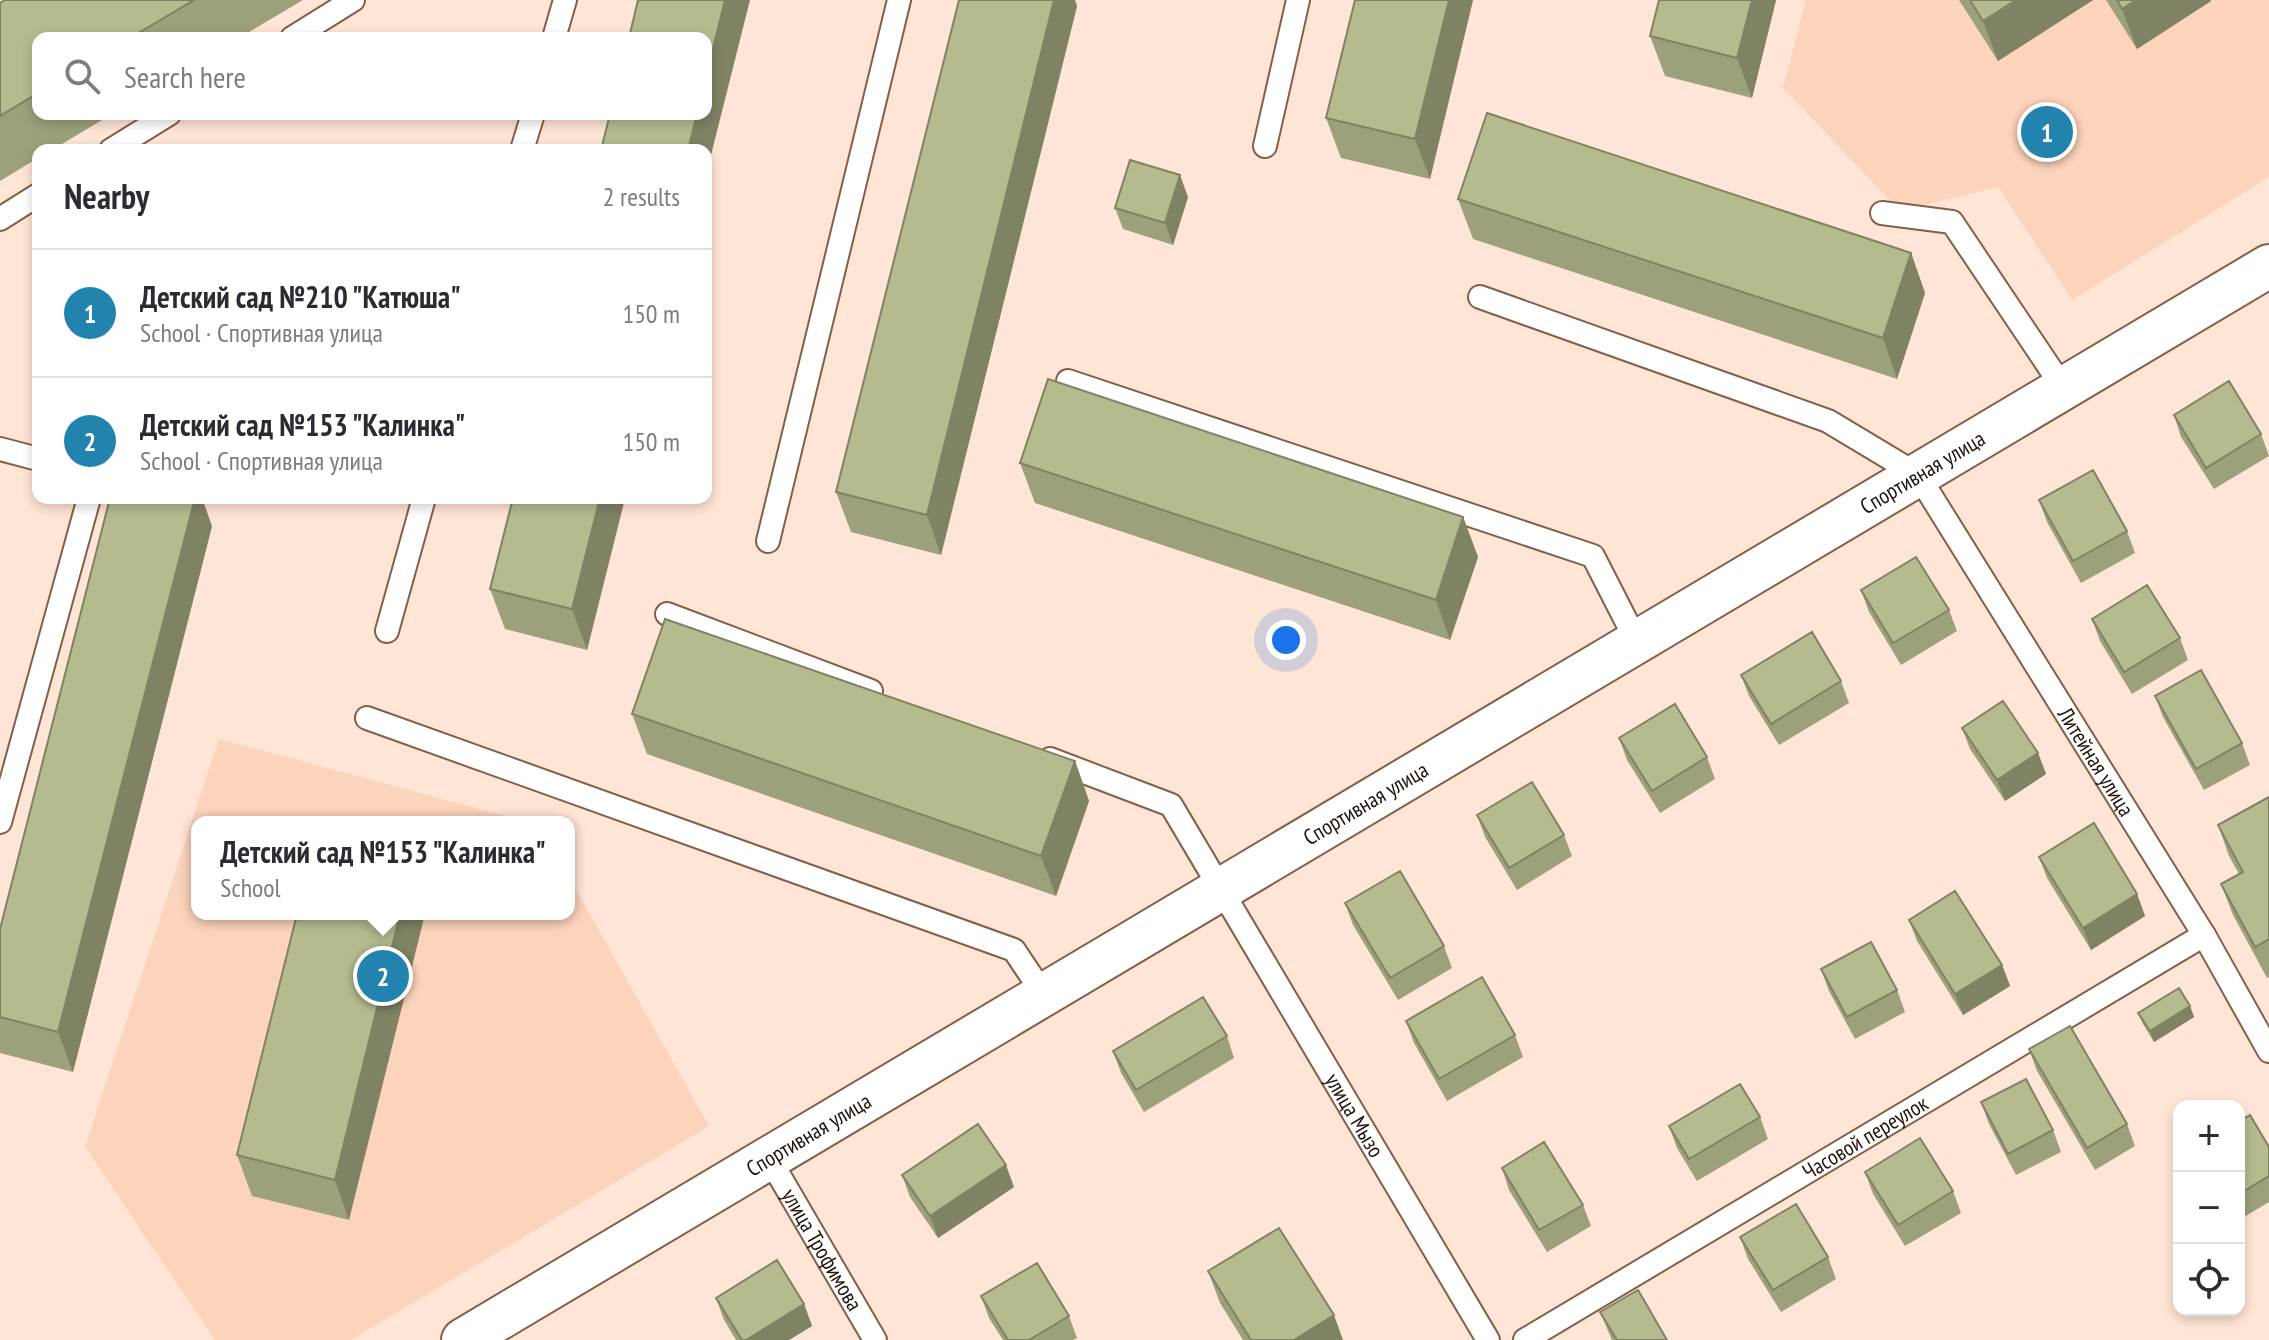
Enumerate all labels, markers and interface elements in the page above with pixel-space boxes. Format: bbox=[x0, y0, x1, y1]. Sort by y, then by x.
search box bbox=[32, 32, 712, 120]
icon: search bbox=[60, 54, 104, 98]
text: Search here bbox=[124, 57, 246, 96]
pin: 1 bbox=[2021, 102, 2073, 162]
text: Nearby bbox=[64, 174, 149, 218]
text: 2 results bbox=[603, 180, 680, 213]
text: Детский сад №210 "Катюша" bbox=[140, 277, 461, 316]
text: 1 bbox=[84, 297, 96, 330]
text: 150 m bbox=[622, 297, 680, 330]
text: School · Спортивная улица bbox=[140, 316, 383, 349]
text: Детский сад №153 "Калинка" bbox=[140, 405, 465, 444]
street label: Спортивная улица bbox=[1855, 424, 1990, 520]
text: 2 bbox=[84, 425, 96, 458]
text: 150 m bbox=[622, 425, 680, 458]
text: School · Спортивная улица bbox=[140, 444, 383, 477]
your location bbox=[1266, 620, 1306, 660]
street label: Литейная улица bbox=[2051, 701, 2141, 821]
street label: Спортивная улица bbox=[1298, 755, 1433, 851]
popup bbox=[191, 816, 575, 920]
text: Детский сад №153 "Калинка" bbox=[220, 832, 546, 871]
text: School bbox=[220, 871, 281, 904]
pin: 2 bbox=[357, 946, 409, 1006]
street label: улица Мызо bbox=[1319, 1068, 1391, 1162]
street label: Спортивная улица bbox=[741, 1087, 876, 1182]
street label: Часовой переулок bbox=[1797, 1089, 1933, 1185]
map controls bbox=[2173, 1100, 2245, 1316]
button: + bbox=[2173, 1100, 2245, 1172]
button: − bbox=[2173, 1172, 2245, 1244]
street label: улица Трофимова bbox=[776, 1183, 869, 1316]
button: locate bbox=[2173, 1244, 2245, 1316]

